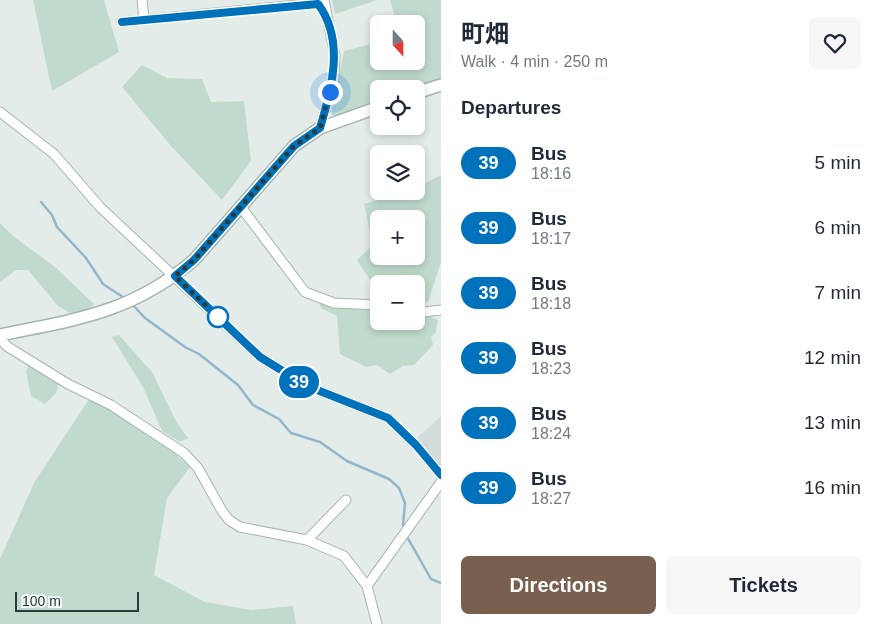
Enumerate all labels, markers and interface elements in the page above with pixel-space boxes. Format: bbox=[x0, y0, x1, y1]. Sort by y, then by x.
north arrow bbox=[370, 15, 425, 70]
map controls bbox=[370, 15, 425, 330]
button: heart bbox=[809, 17, 861, 69]
text: 町畑 bbox=[461, 20, 509, 47]
text: Walk · 4 min · 250 m bbox=[461, 53, 608, 70]
your location bbox=[318, 80, 343, 105]
button: locate bbox=[370, 80, 425, 135]
text: Departures bbox=[461, 97, 561, 118]
text: Bus bbox=[531, 143, 567, 164]
button: layers bbox=[370, 145, 425, 200]
text: 5 min bbox=[815, 152, 861, 173]
text: 39 bbox=[478, 153, 499, 173]
text: 18:16 bbox=[531, 165, 571, 182]
text: Bus bbox=[531, 208, 567, 229]
button: + bbox=[370, 210, 425, 265]
text: 6 min bbox=[815, 217, 861, 238]
text: 39 bbox=[478, 218, 499, 238]
text: 18:17 bbox=[531, 230, 571, 247]
text: Bus bbox=[531, 273, 567, 294]
button: − bbox=[370, 275, 425, 330]
text: 7 min bbox=[815, 282, 861, 303]
text: 39 bbox=[478, 283, 499, 303]
text: 18:18 bbox=[531, 295, 571, 312]
unlabelled marker bbox=[207, 306, 229, 328]
text: Bus bbox=[531, 338, 567, 359]
text: 12 min bbox=[804, 347, 861, 368]
text: 39 bbox=[478, 348, 499, 368]
text: 18:23 bbox=[531, 360, 571, 377]
line badge: 39 bbox=[276, 366, 322, 398]
text: 39 bbox=[289, 372, 309, 392]
text: Bus bbox=[531, 403, 567, 424]
text: 13 min bbox=[804, 412, 861, 433]
text: 39 bbox=[478, 413, 499, 433]
text: 18:24 bbox=[531, 425, 571, 442]
text: Bus bbox=[531, 468, 567, 489]
text: 16 min bbox=[804, 477, 861, 498]
text: 39 bbox=[478, 478, 499, 498]
text: 18:27 bbox=[531, 490, 571, 507]
button: Directions bbox=[461, 556, 656, 614]
button: Tickets bbox=[666, 556, 861, 614]
scale bar bbox=[15, 589, 139, 612]
text: 100 m bbox=[22, 593, 61, 609]

